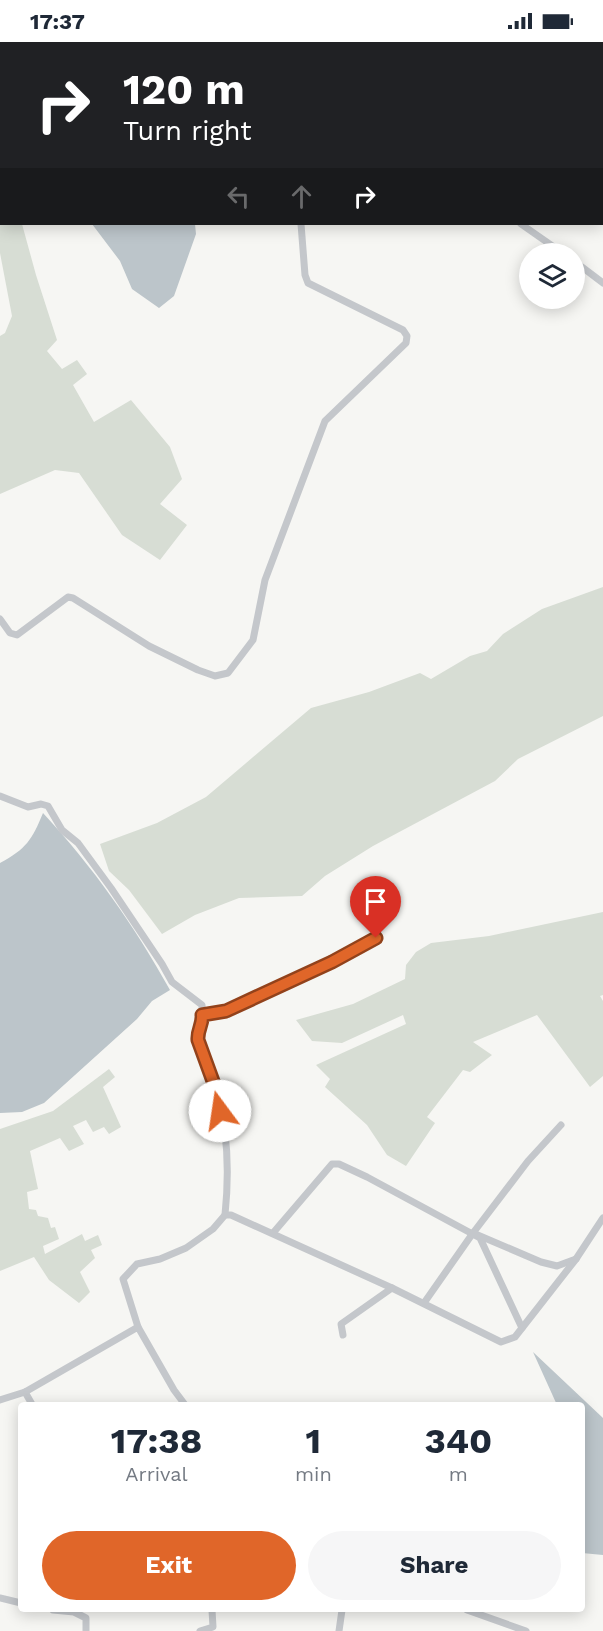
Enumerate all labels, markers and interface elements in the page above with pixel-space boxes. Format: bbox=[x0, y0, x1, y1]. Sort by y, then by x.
text: 17:37 bbox=[30, 9, 85, 34]
text: 120 m bbox=[123, 65, 245, 114]
icon: right bbox=[24, 66, 102, 144]
text: Turn right bbox=[123, 115, 252, 147]
icon: left bbox=[222, 180, 255, 213]
icon: ahead bbox=[285, 180, 318, 213]
icon: right bbox=[348, 180, 381, 213]
map controls bbox=[519, 243, 585, 309]
button: layers bbox=[519, 243, 585, 309]
pin bbox=[350, 876, 401, 938]
icon: arrive bbox=[359, 885, 392, 918]
position arrow bbox=[188, 1079, 252, 1143]
text: 17:38 bbox=[111, 1420, 202, 1462]
text: 1 bbox=[306, 1420, 321, 1462]
text: 340 bbox=[424, 1420, 492, 1462]
text: Arrival bbox=[125, 1462, 188, 1486]
text: min bbox=[295, 1462, 332, 1486]
text: m bbox=[449, 1462, 468, 1486]
button: Exit bbox=[42, 1531, 296, 1600]
button: Share bbox=[308, 1531, 561, 1600]

